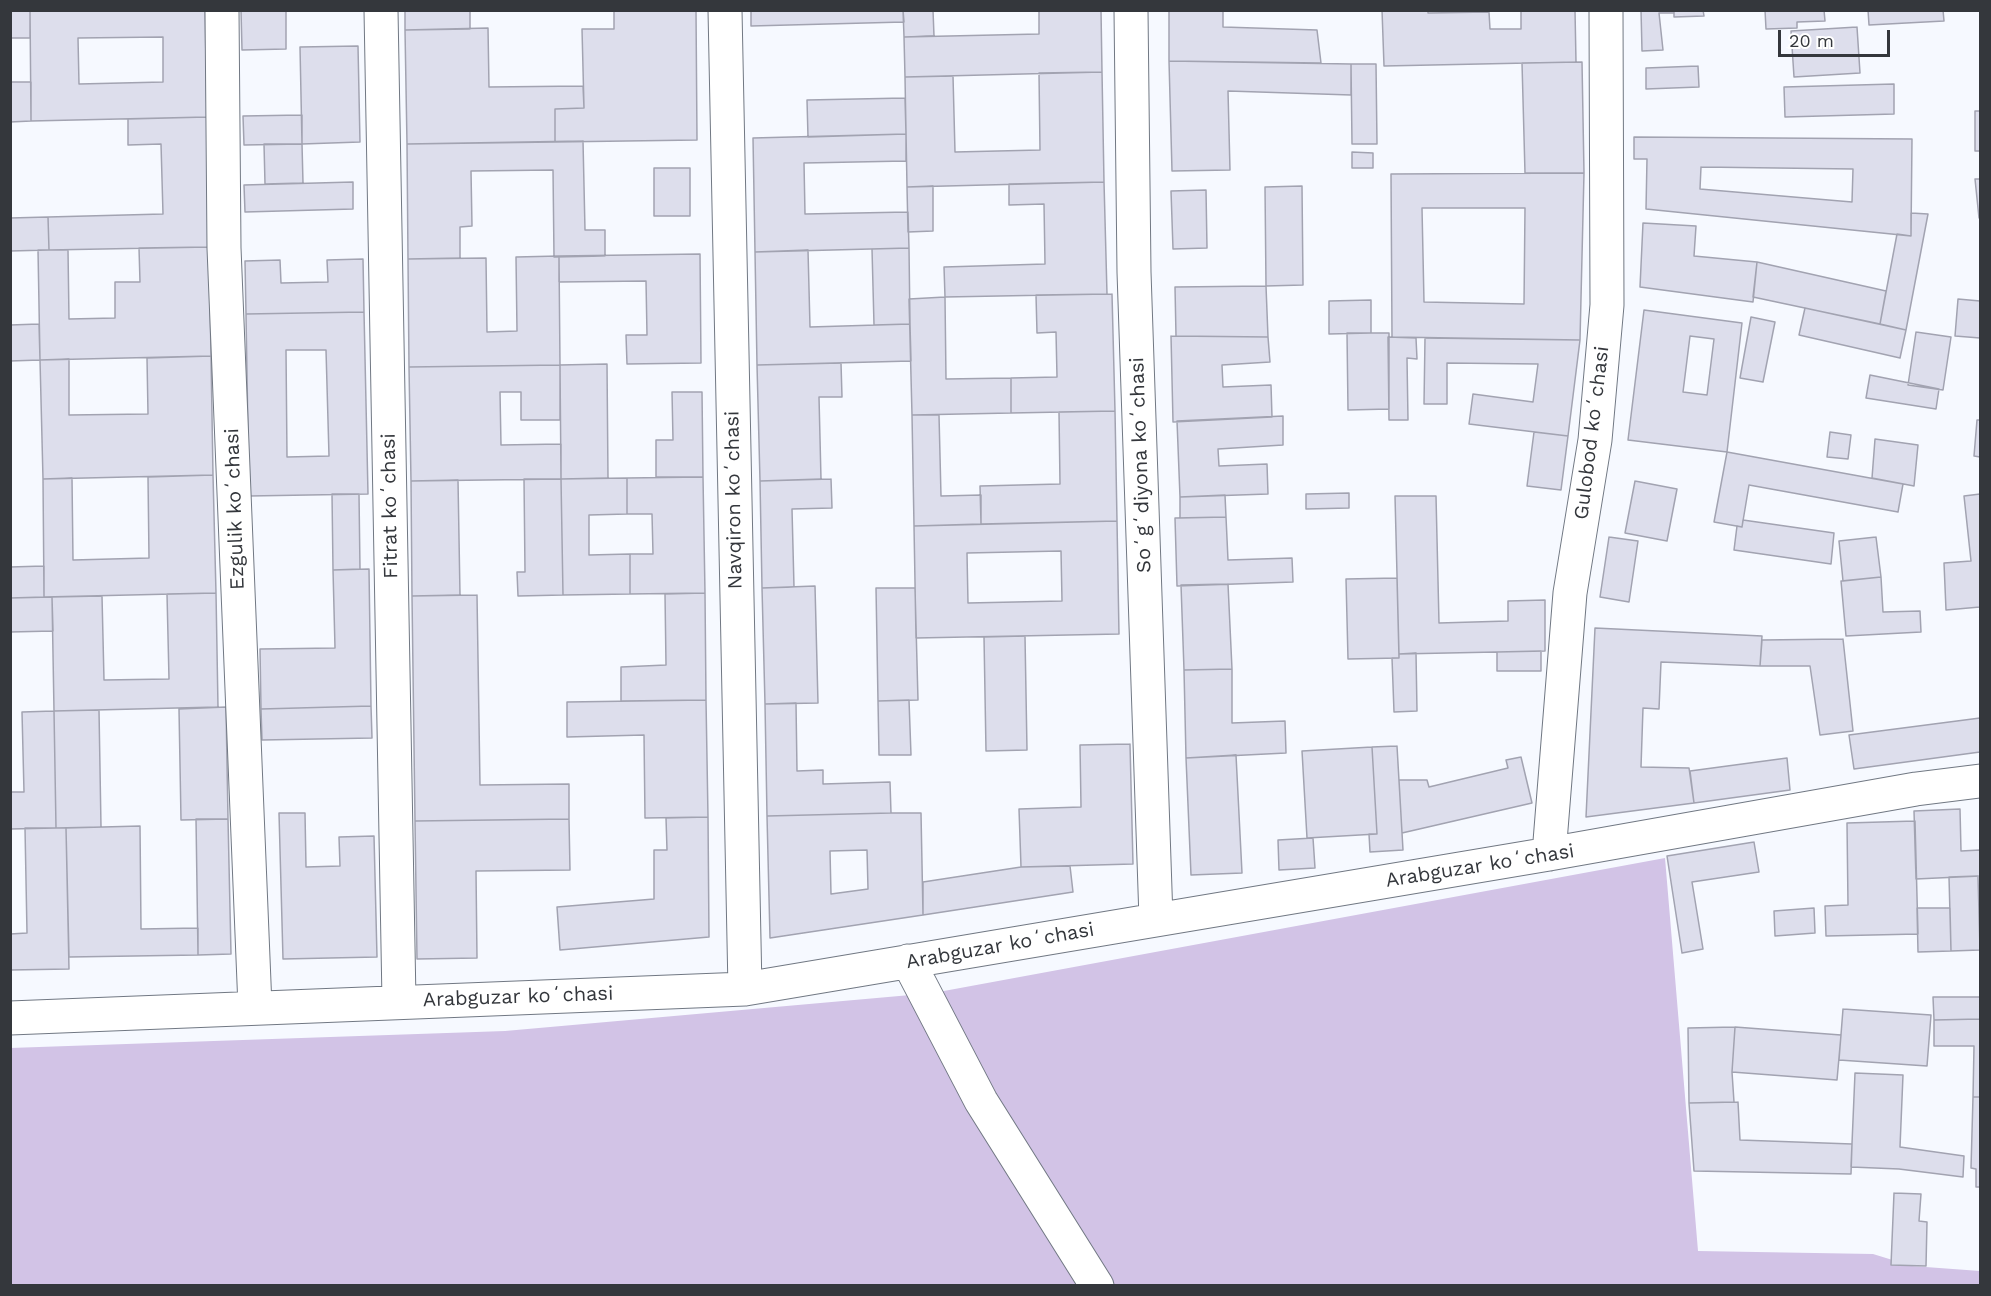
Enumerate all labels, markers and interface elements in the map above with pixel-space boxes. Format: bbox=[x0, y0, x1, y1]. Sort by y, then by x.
scale bar bbox=[1781, 18, 1894, 56]
text: 20 m bbox=[1789, 30, 1834, 51]
street label: Gulobod koʻchasi bbox=[1569, 345, 1615, 521]
street label: Soʻgʻdiyona koʻchasi bbox=[1125, 357, 1157, 573]
street label: Navqiron koʻchasi bbox=[720, 411, 748, 589]
street label: Ezgulik koʻchasi bbox=[220, 428, 250, 590]
street label: Fitrat koʻchasi bbox=[377, 433, 403, 579]
street label: Arabguzar koʻchasi bbox=[1384, 839, 1576, 893]
street label: Arabguzar koʻchasi bbox=[904, 918, 1096, 974]
street label: Arabguzar koʻchasi bbox=[422, 982, 614, 1012]

